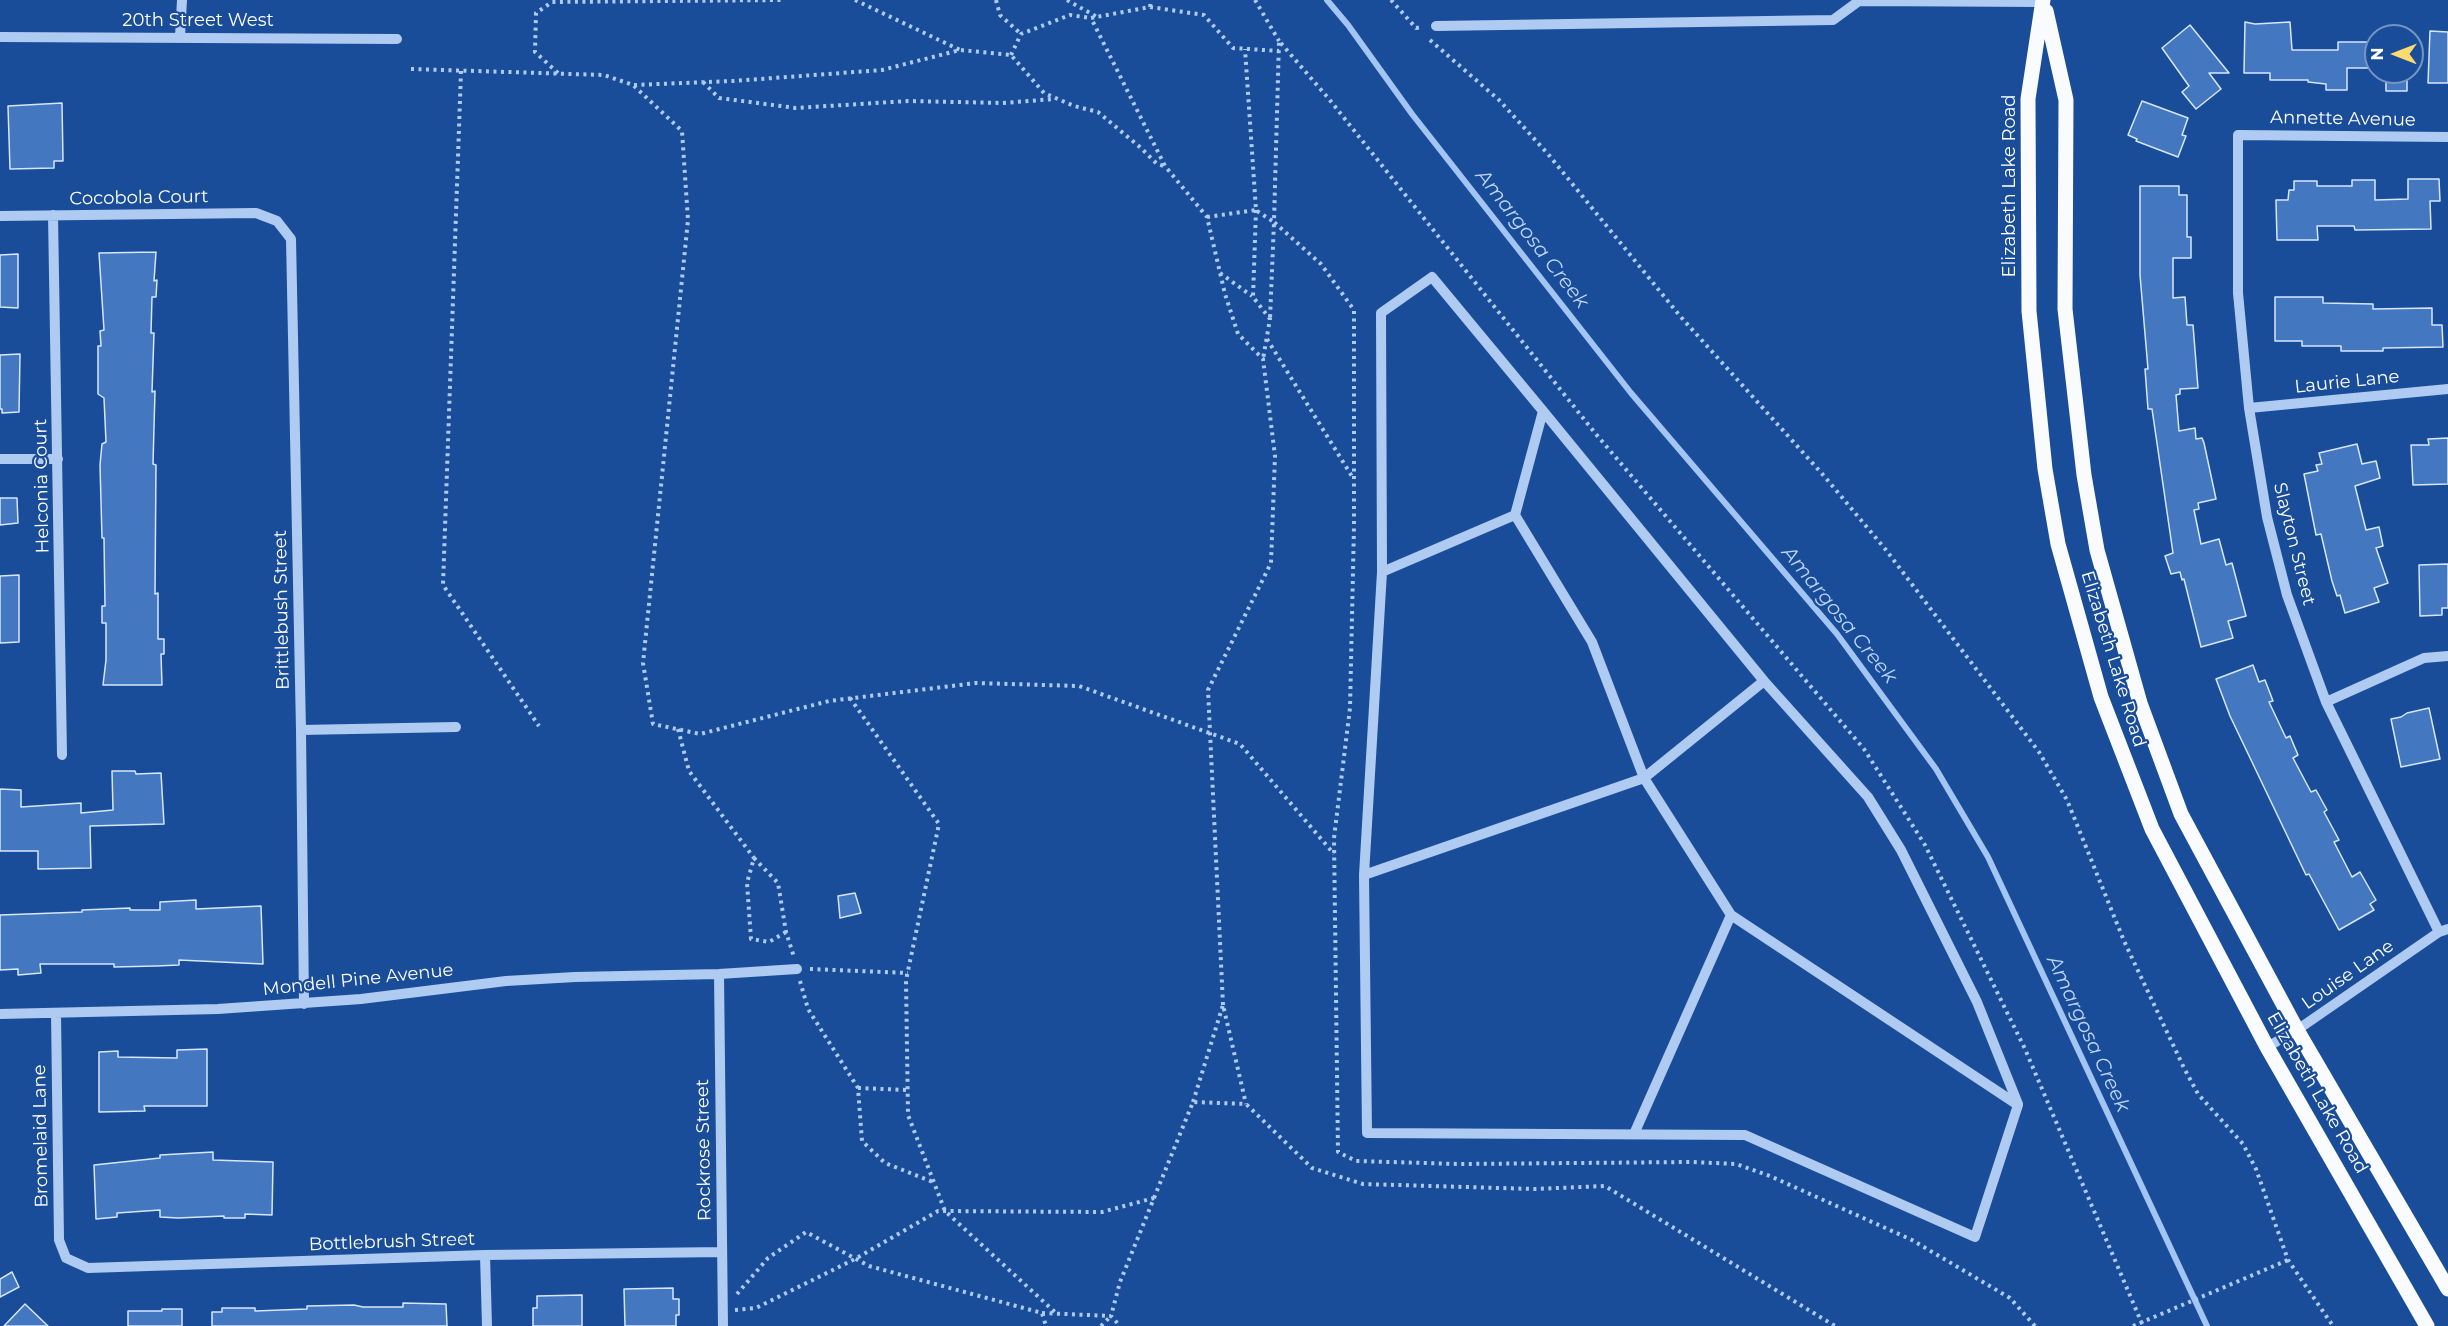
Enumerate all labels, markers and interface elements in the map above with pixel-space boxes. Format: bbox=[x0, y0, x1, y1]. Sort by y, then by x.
street label: 20th Street West bbox=[122, 10, 274, 32]
north arrow bbox=[2364, 24, 2424, 84]
text: N bbox=[2368, 48, 2387, 60]
street label: Elizabeth Lake Road bbox=[1999, 94, 2021, 278]
street label: Annette Avenue bbox=[2270, 107, 2416, 131]
water label: Amargosa Creek bbox=[1470, 165, 1594, 313]
street label: Cocobola Court bbox=[69, 186, 209, 210]
street label: Laurie Lane bbox=[2294, 366, 2400, 398]
street label: Helconia Court bbox=[30, 419, 54, 553]
street label: Slayton Street bbox=[2268, 480, 2320, 608]
street label: Brittlebush Street bbox=[270, 530, 294, 690]
water label: Amargosa Creek bbox=[1776, 541, 1902, 689]
street label: Elizabeth Lake Road bbox=[2076, 568, 2150, 750]
street label: Louise Lane bbox=[2298, 935, 2398, 1015]
water label: Amargosa Creek bbox=[2041, 952, 2135, 1116]
street label: Mondell Pine Avenue bbox=[262, 959, 454, 1001]
street label: Elizabeth Lake Road bbox=[2262, 1008, 2372, 1178]
street label: Bromelaid Lane bbox=[29, 1064, 53, 1208]
street label: Rockrose Street bbox=[692, 1079, 716, 1221]
street label: Bottlebrush Street bbox=[308, 1228, 476, 1256]

